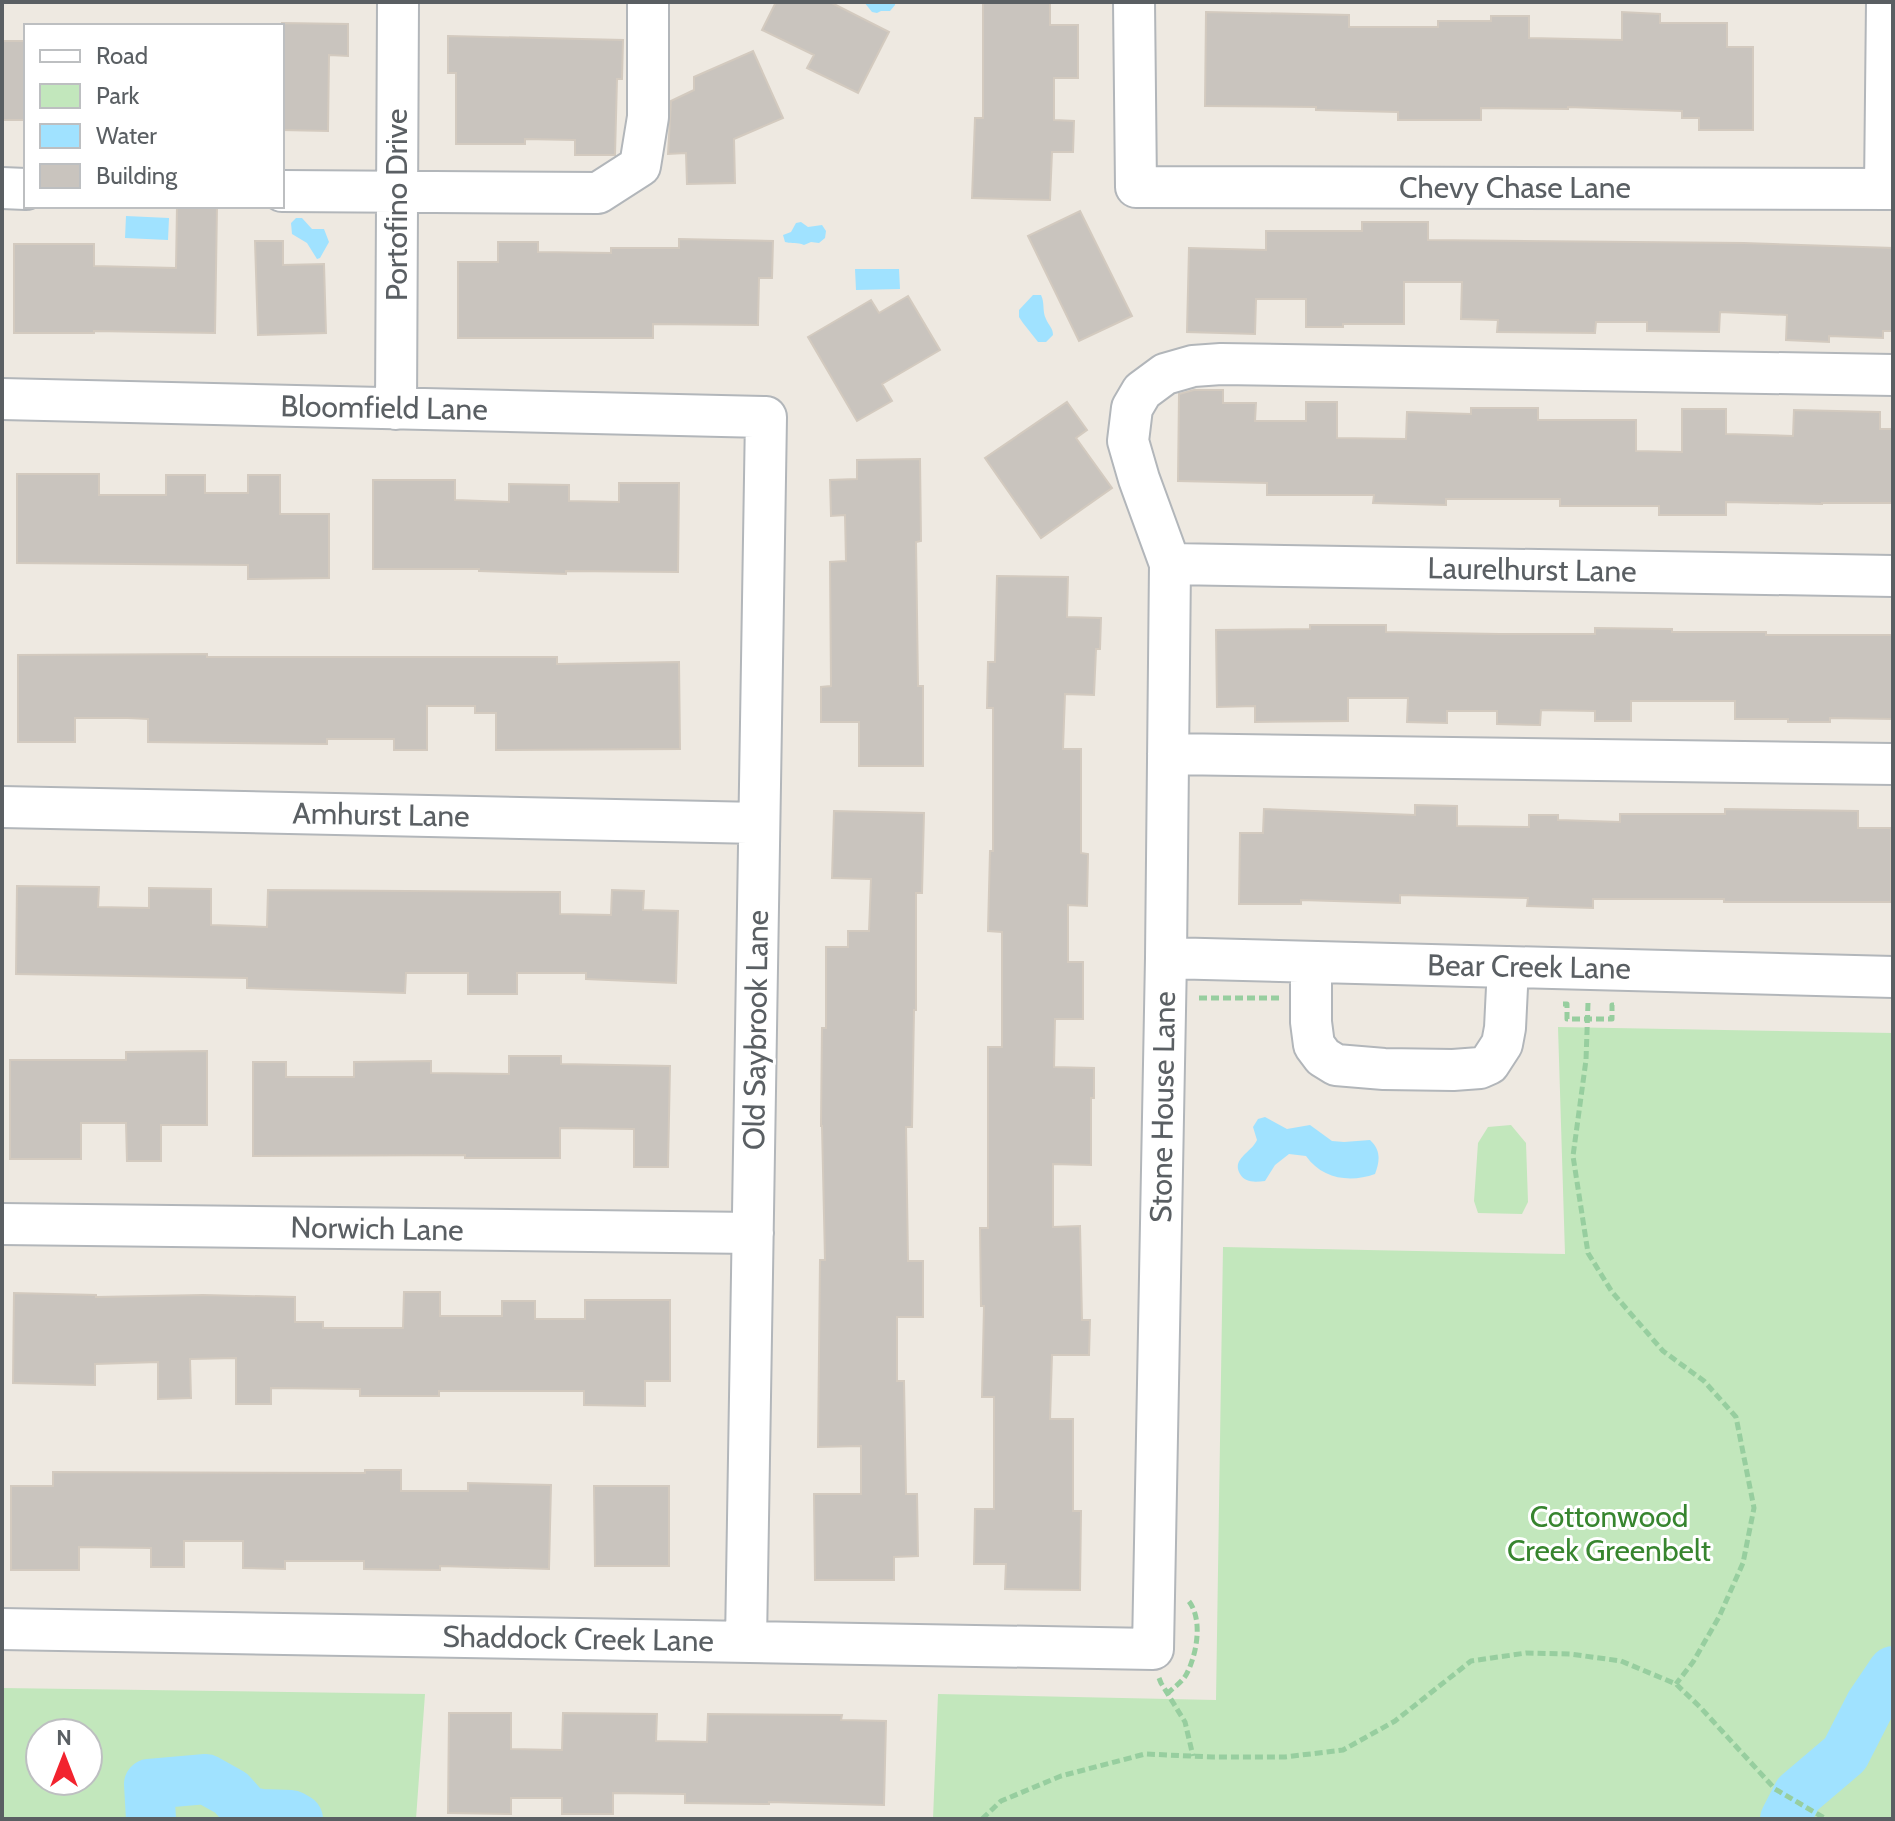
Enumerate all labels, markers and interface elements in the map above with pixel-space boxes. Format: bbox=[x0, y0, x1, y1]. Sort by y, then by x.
legend bbox=[24, 24, 284, 208]
text: Road bbox=[96, 41, 148, 70]
text: Park bbox=[96, 81, 139, 110]
street label: Portofino Drive bbox=[378, 109, 415, 301]
text: Water bbox=[96, 121, 157, 150]
text: Building bbox=[96, 161, 178, 190]
street label: Chevy Chase Lane bbox=[1399, 169, 1631, 206]
street label: Bloomfield Lane bbox=[280, 387, 488, 428]
street label: Laurelhurst Lane bbox=[1427, 549, 1637, 590]
street label: Amhurst Lane bbox=[292, 794, 470, 835]
street label: Old Saybrook Lane bbox=[735, 910, 776, 1150]
street label: Bear Creek Lane bbox=[1427, 946, 1631, 987]
street label: Stone House Lane bbox=[1142, 991, 1183, 1223]
street label: Norwich Lane bbox=[290, 1208, 464, 1249]
park label: Cottonwood Creek Greenbelt bbox=[1507, 1498, 1711, 1569]
street label: Shaddock Creek Lane bbox=[442, 1618, 714, 1659]
north arrow bbox=[24, 1717, 104, 1797]
text: N bbox=[56, 1724, 72, 1751]

